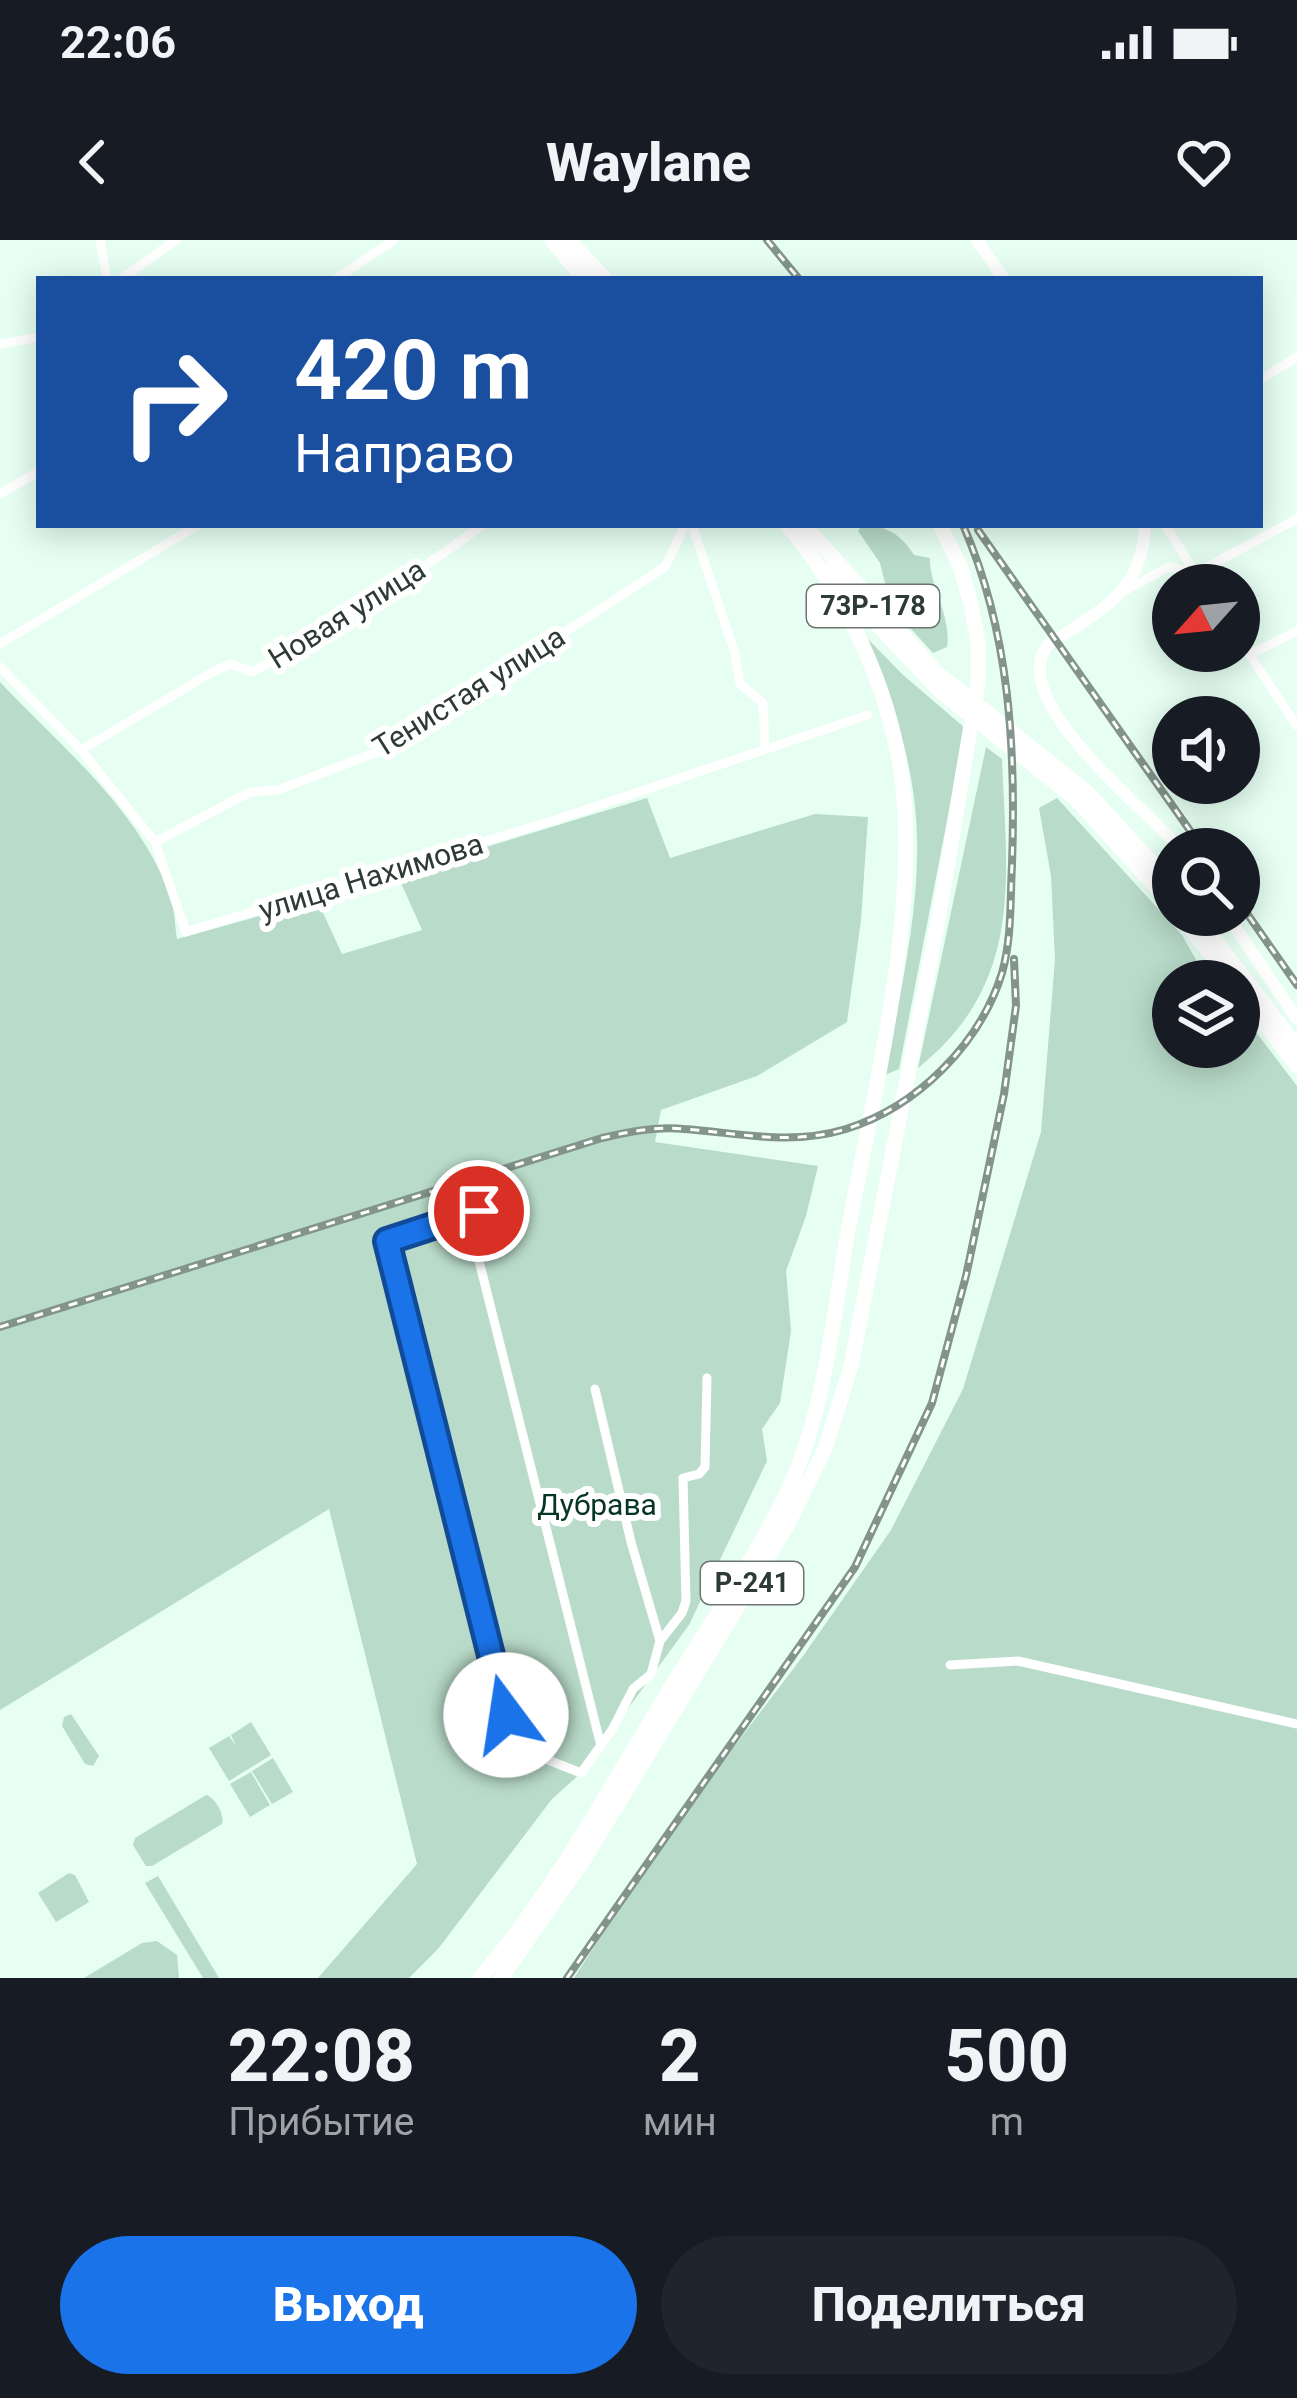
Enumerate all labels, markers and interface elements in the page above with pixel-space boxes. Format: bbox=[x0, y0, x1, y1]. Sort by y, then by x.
text: 22:06 bbox=[60, 16, 176, 69]
icon: back bbox=[60, 129, 126, 195]
icon: heart bbox=[1171, 129, 1237, 195]
text: Waylane bbox=[546, 131, 751, 194]
text: 420 m bbox=[294, 321, 532, 420]
icon: right bbox=[96, 324, 252, 480]
text: Направо bbox=[294, 422, 514, 485]
street label: Новая улица bbox=[262, 552, 432, 676]
north arrow bbox=[1152, 564, 1260, 672]
map controls bbox=[1152, 564, 1260, 1068]
road number: 73Р-178 bbox=[807, 585, 939, 627]
street label: Тенистая улица bbox=[366, 619, 571, 765]
button: sound bbox=[1152, 696, 1260, 804]
street label: улица Нахимова bbox=[255, 826, 487, 927]
button: search bbox=[1152, 828, 1260, 936]
button: layers bbox=[1152, 960, 1260, 1068]
pin bbox=[428, 1160, 530, 1262]
icon: arrive bbox=[446, 1178, 512, 1244]
park label: Дубрава bbox=[537, 1487, 657, 1522]
road number: Р-241 bbox=[701, 1562, 803, 1604]
position arrow bbox=[443, 1652, 569, 1778]
text: 22:08 bbox=[228, 2014, 415, 2099]
text: 2 bbox=[659, 2014, 700, 2099]
text: 500 bbox=[945, 2014, 1069, 2099]
text: Прибытие bbox=[228, 2099, 414, 2145]
text: мин bbox=[643, 2099, 717, 2145]
text: m bbox=[990, 2099, 1024, 2145]
button: Выход bbox=[60, 2236, 637, 2374]
button: Поделиться bbox=[661, 2236, 1237, 2374]

